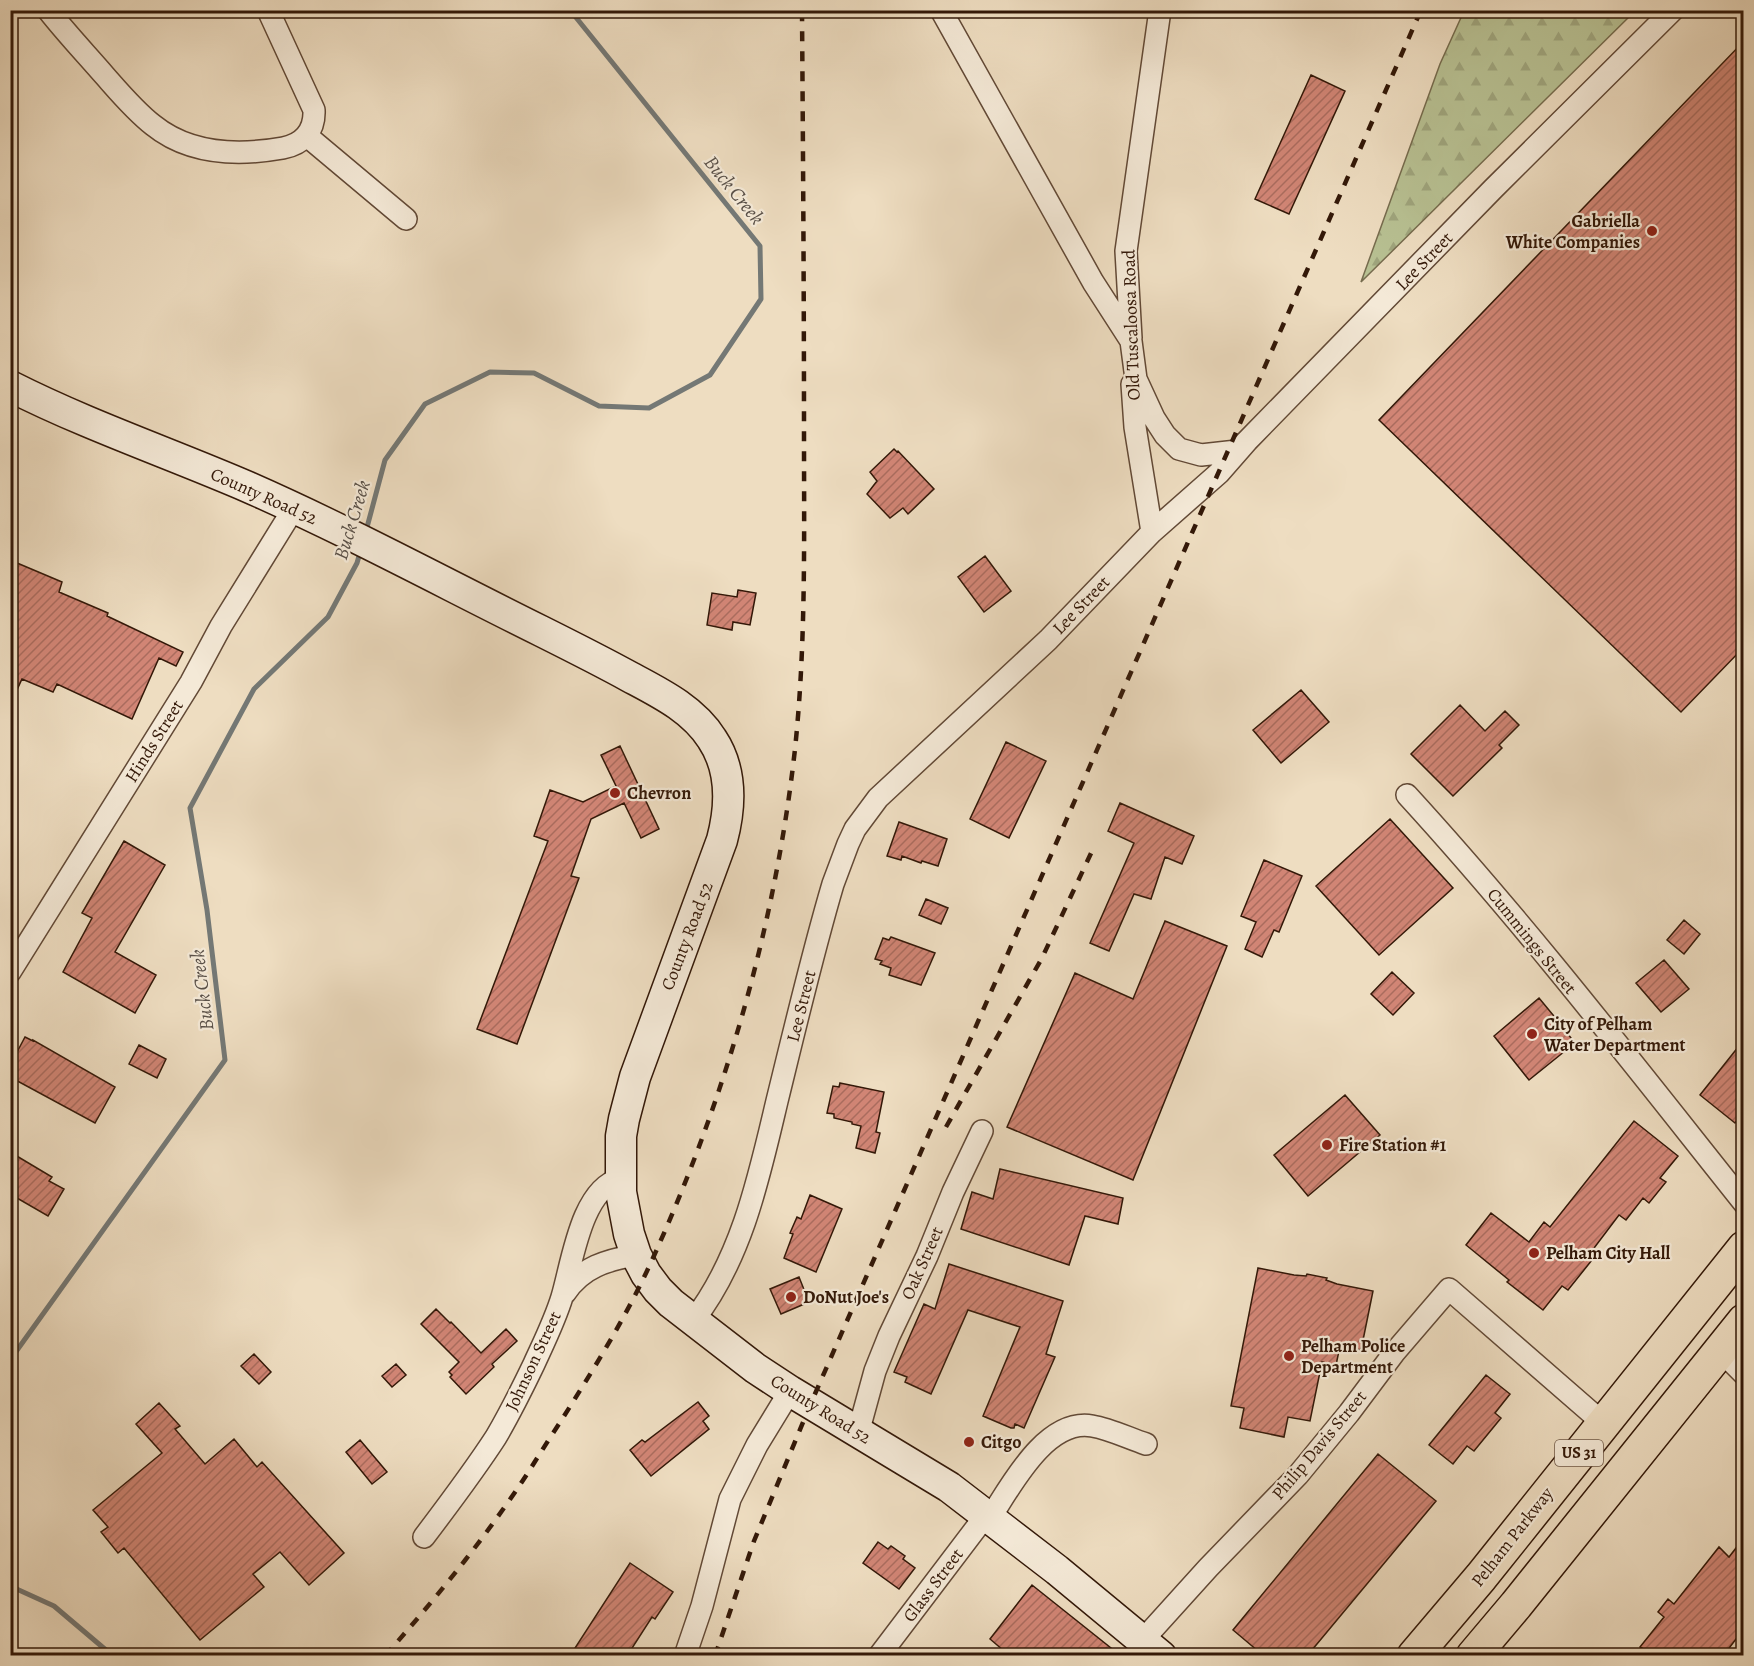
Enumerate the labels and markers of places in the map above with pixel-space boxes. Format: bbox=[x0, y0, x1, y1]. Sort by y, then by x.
place label: Gabriella White Companies bbox=[1505, 209, 1640, 254]
marker: Gabriella White Companies bbox=[1645, 224, 1659, 238]
place label: Chevron bbox=[627, 781, 691, 805]
marker: Chevron bbox=[608, 786, 622, 800]
place label: City of Pelham Water Department bbox=[1543, 1012, 1686, 1057]
marker: City of Pelham Water Department bbox=[1525, 1027, 1539, 1041]
place label: Fire Station #1 bbox=[1339, 1133, 1447, 1157]
marker: Fire Station #1 bbox=[1320, 1138, 1334, 1152]
place label: Pelham City Hall bbox=[1546, 1241, 1671, 1265]
marker: Pelham City Hall bbox=[1527, 1246, 1541, 1260]
place label: DoNut Joe's bbox=[803, 1285, 889, 1309]
marker: DoNut Joe's bbox=[784, 1290, 798, 1304]
place label: Pelham Police Department bbox=[1301, 1334, 1405, 1379]
marker: Pelham Police Department bbox=[1282, 1349, 1296, 1363]
place label: Citgo bbox=[981, 1430, 1021, 1454]
marker: Citgo bbox=[962, 1435, 976, 1449]

